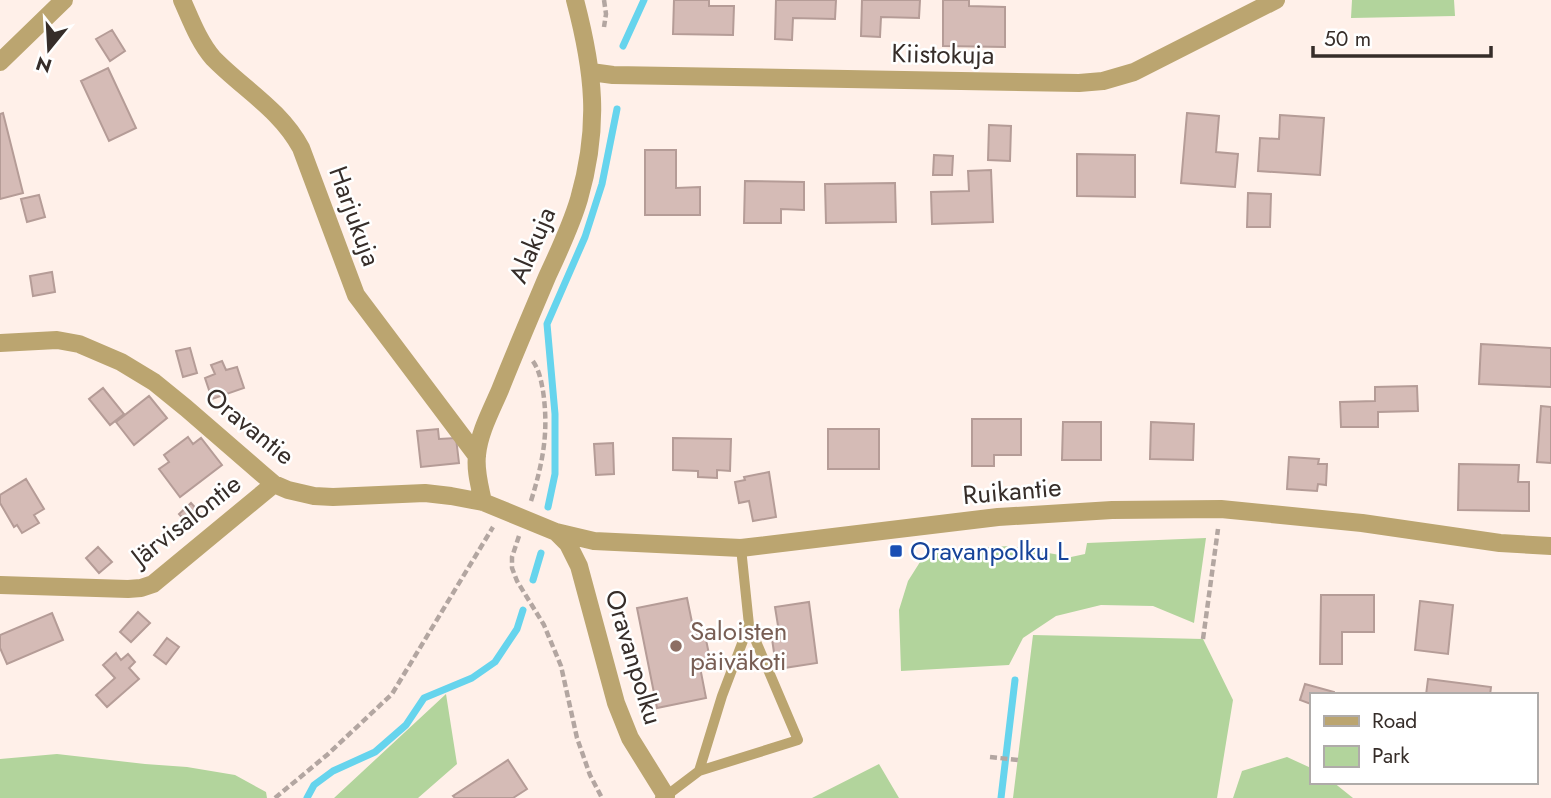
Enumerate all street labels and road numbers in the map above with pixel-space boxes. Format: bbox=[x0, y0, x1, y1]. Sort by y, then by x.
street label: Kiistokuja bbox=[891, 34, 995, 74]
street label: Harjukuja bbox=[319, 161, 391, 271]
street label: Alakuja bbox=[499, 201, 565, 289]
street label: Oravantie bbox=[197, 378, 303, 474]
street label: Järvisalontie bbox=[121, 465, 249, 577]
street label: Ruikantie bbox=[961, 468, 1063, 514]
street label: Oravanpolku bbox=[595, 585, 673, 729]

